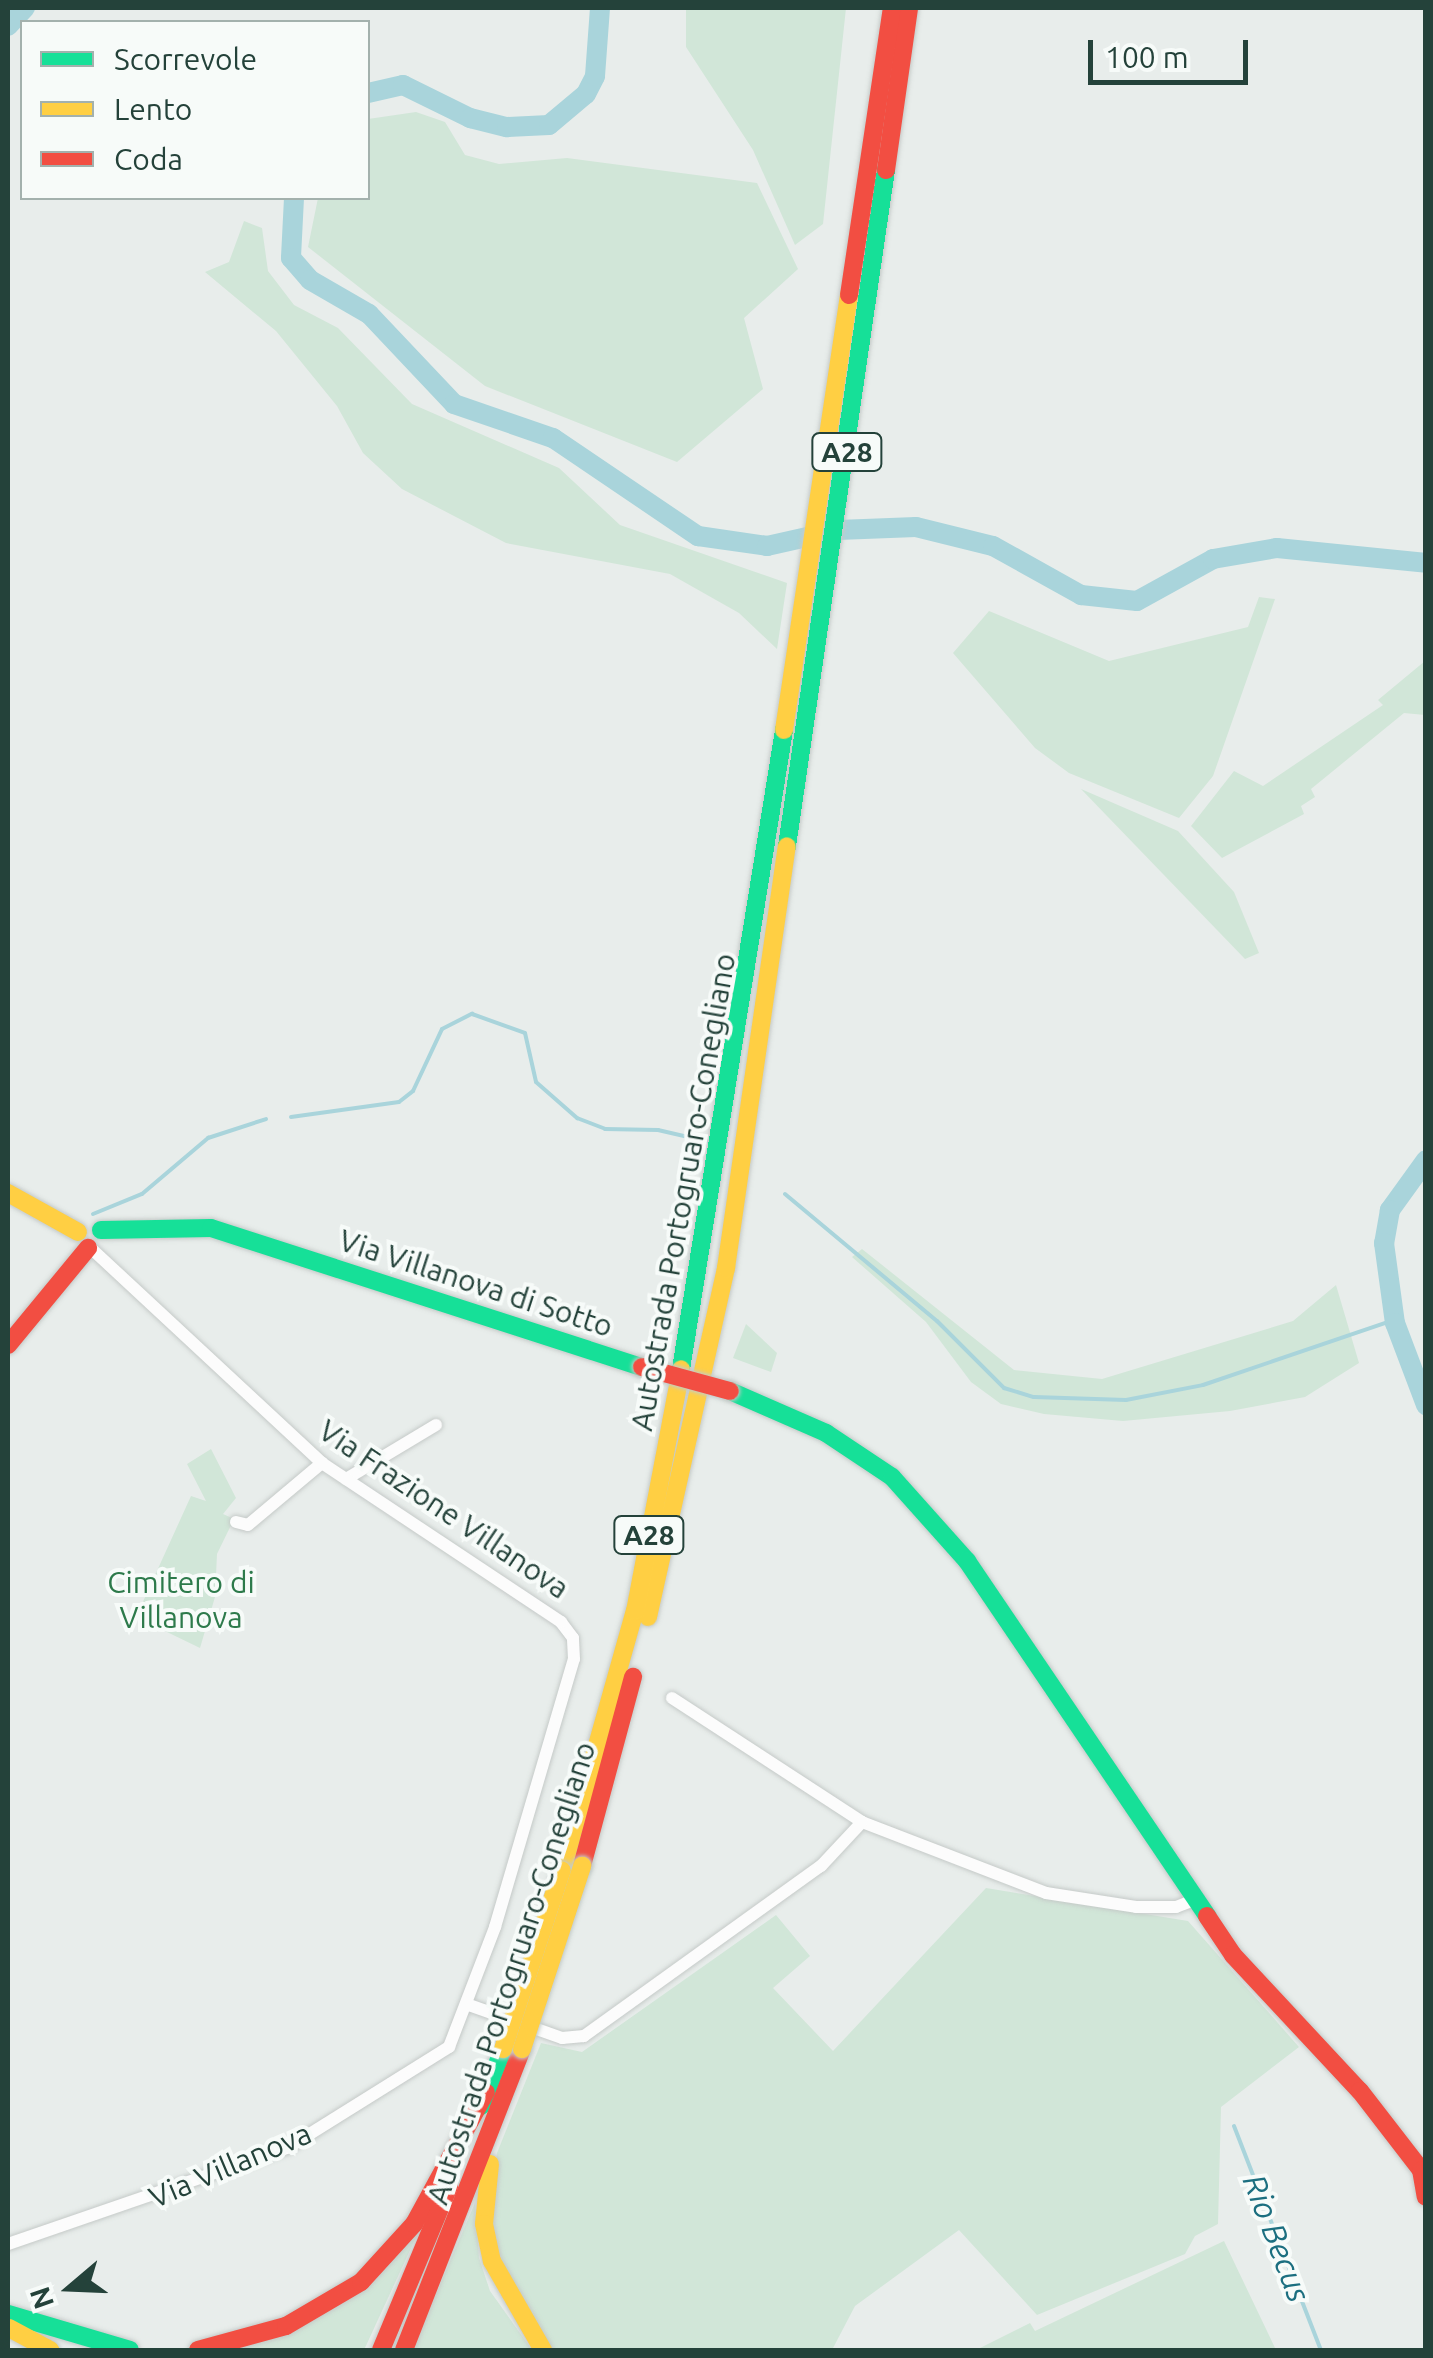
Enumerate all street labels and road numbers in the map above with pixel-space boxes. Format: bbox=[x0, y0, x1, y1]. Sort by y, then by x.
road number: A28 bbox=[810, 429, 884, 475]
street label: Autostrada Portogruaro-Conegliano bbox=[623, 951, 743, 1433]
street label: Via Villanova di Sotto bbox=[335, 1222, 617, 1344]
street label: Via Frazione Villanova bbox=[312, 1412, 576, 1606]
road number: A28 bbox=[612, 1512, 686, 1558]
street label: Autostrada Portogruaro-Conegliano bbox=[419, 1737, 603, 2209]
street label: Via Villanova bbox=[143, 2115, 317, 2215]

